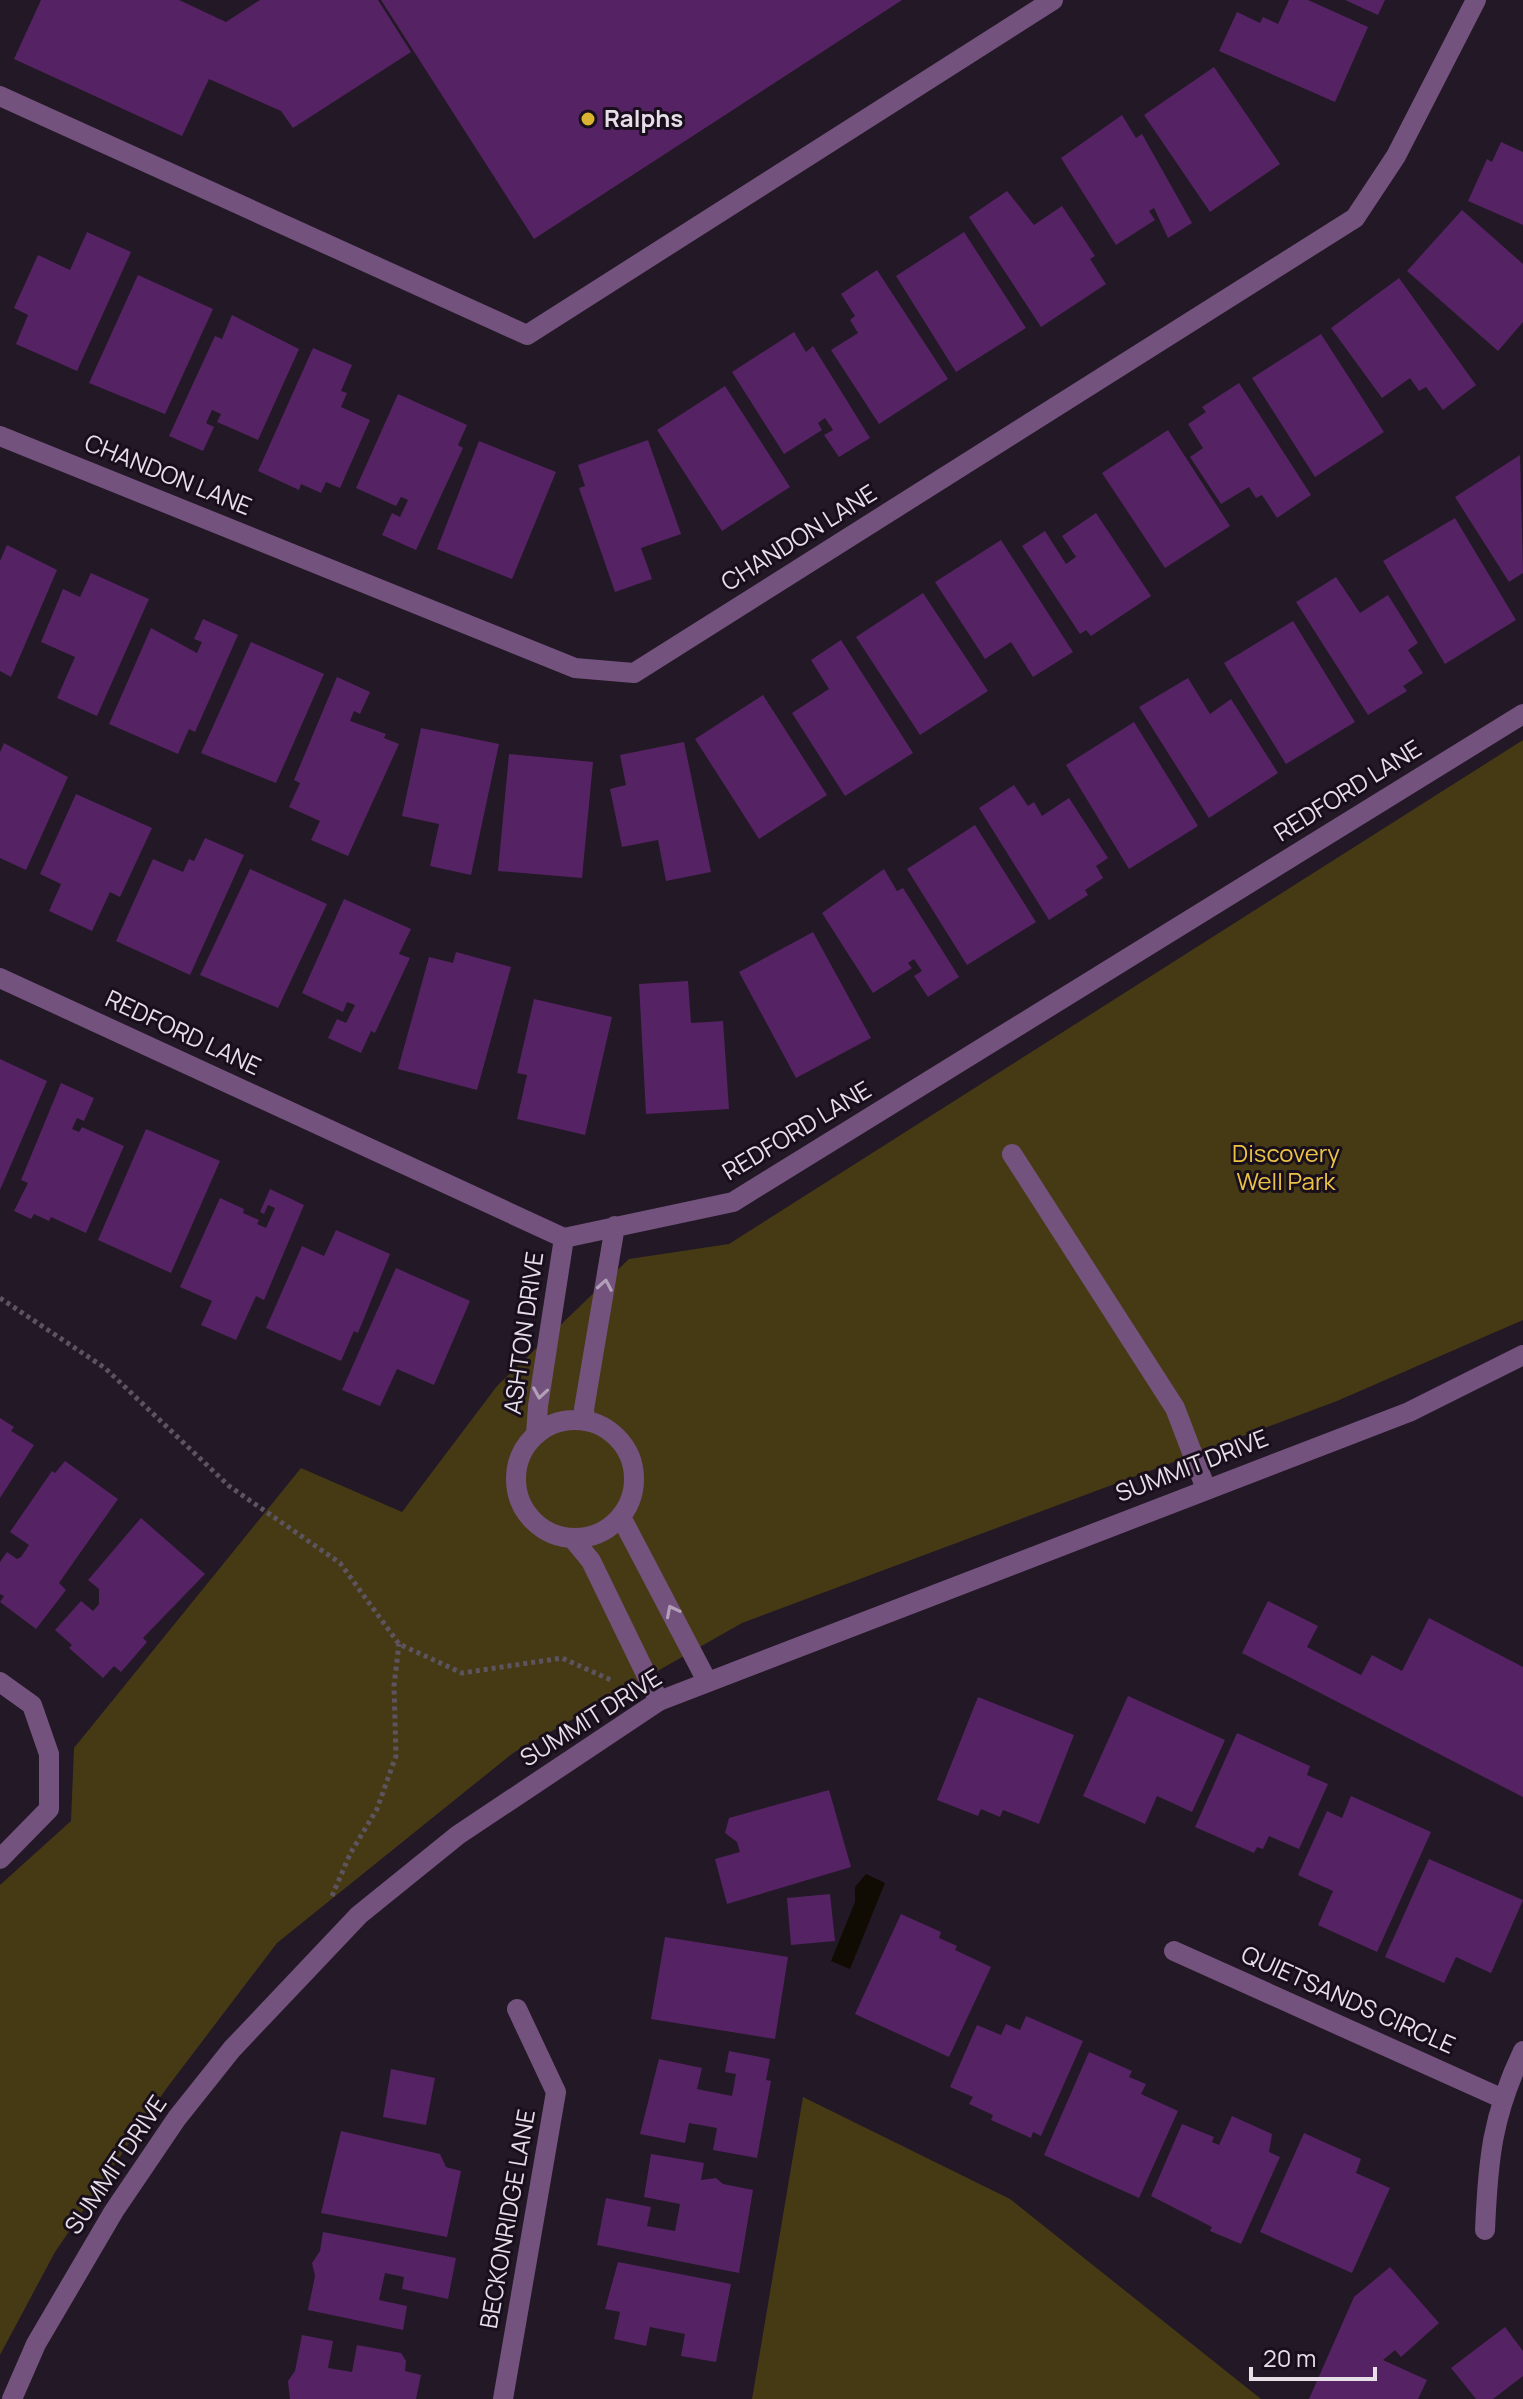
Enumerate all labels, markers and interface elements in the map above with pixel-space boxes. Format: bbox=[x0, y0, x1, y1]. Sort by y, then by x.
place label: Ralphs bbox=[604, 101, 683, 134]
marker: Ralphs bbox=[579, 110, 597, 128]
street label: CHANDON LANE bbox=[80, 425, 257, 522]
street label: CHANDON LANE bbox=[714, 476, 882, 598]
street label: REDFORD LANE bbox=[1267, 731, 1427, 848]
street label: REDFORD LANE bbox=[101, 981, 267, 1082]
street label: REDFORD LANE bbox=[716, 1072, 877, 1187]
park label: Discovery Well Park bbox=[1232, 1136, 1340, 1197]
street label: ASHTON DRIVE bbox=[495, 1249, 550, 1416]
one-way arrow bbox=[596, 1278, 613, 1292]
one-way arrow bbox=[532, 1386, 549, 1400]
street label: SUMMIT DRIVE bbox=[1110, 1420, 1273, 1509]
one-way arrow bbox=[666, 1605, 682, 1620]
street label: SUMMIT DRIVE bbox=[513, 1660, 667, 1773]
street label: QUIETSANDS CIRCLE bbox=[1237, 1937, 1461, 2061]
street label: SUMMIT DRIVE bbox=[56, 2088, 173, 2240]
street label: BECKONRIDGE LANE bbox=[471, 2107, 542, 2331]
scale bar bbox=[1251, 2331, 1375, 2381]
text: 20 m bbox=[1263, 2341, 1316, 2374]

